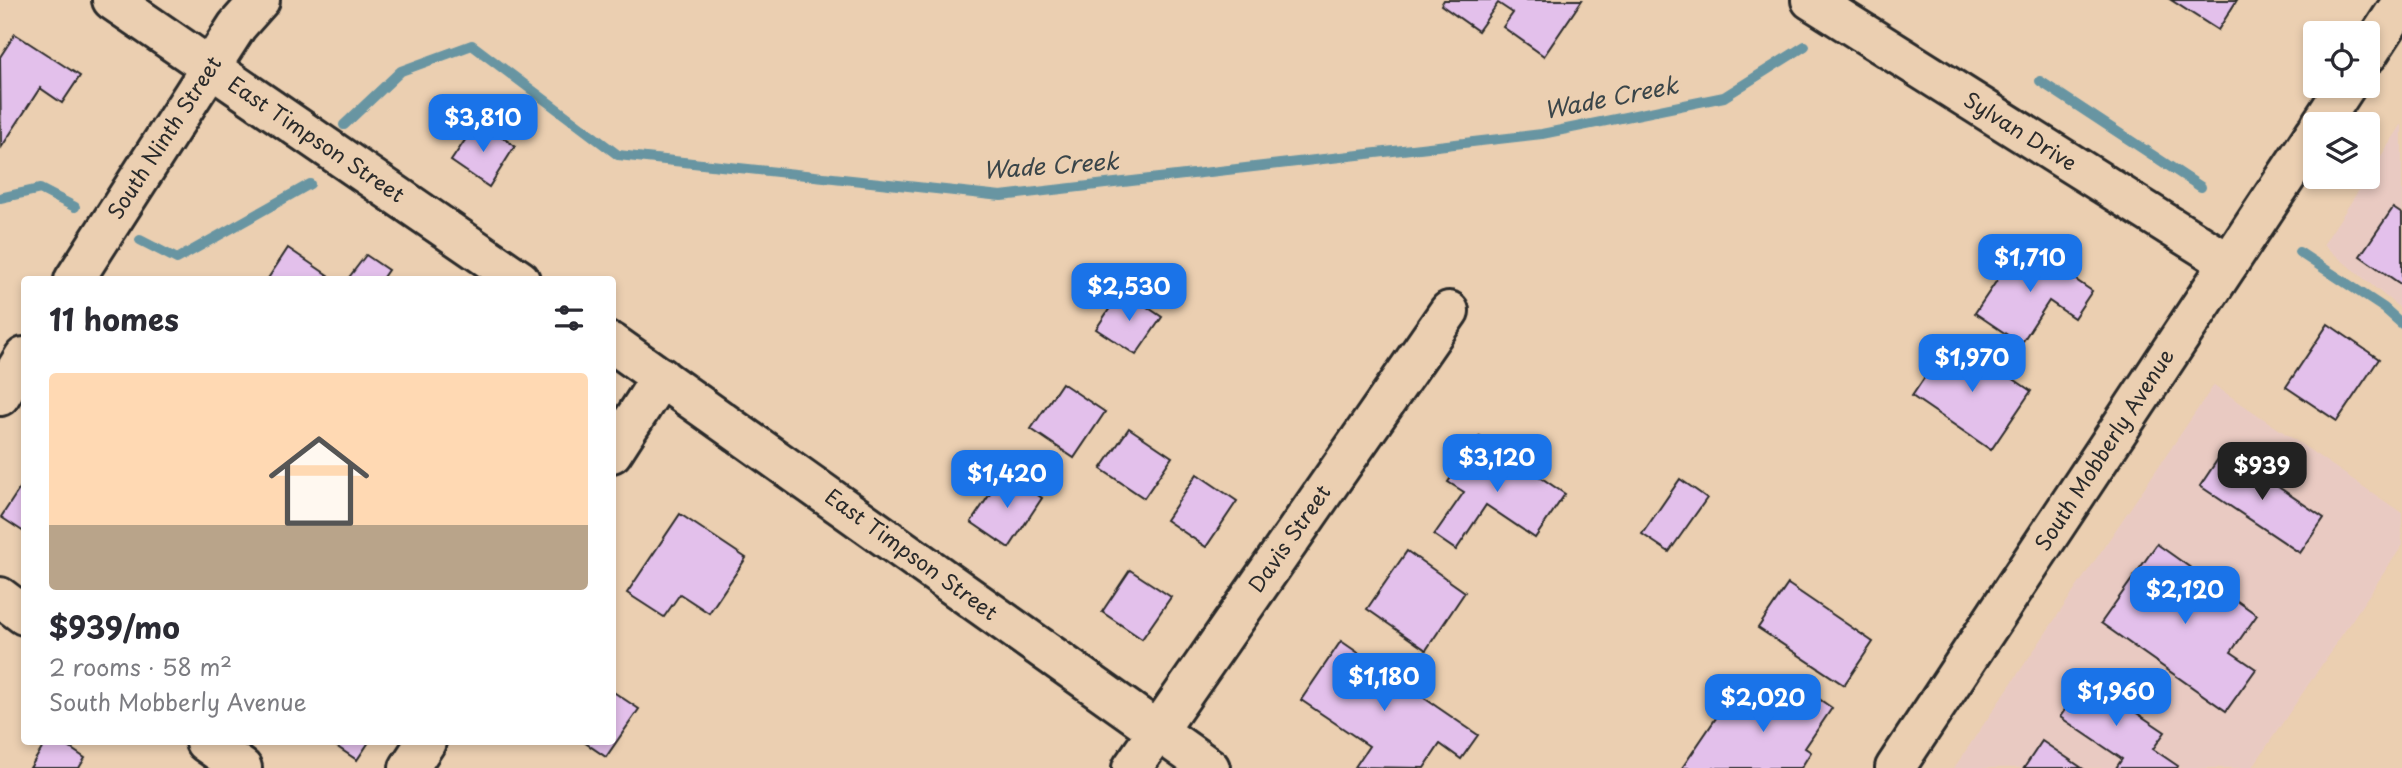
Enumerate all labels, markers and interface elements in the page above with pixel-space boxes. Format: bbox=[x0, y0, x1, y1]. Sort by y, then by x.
map controls bbox=[2303, 21, 2380, 189]
button: locate bbox=[2303, 21, 2380, 98]
street label: South Ninth Street bbox=[98, 49, 228, 225]
water label: Wade Creek bbox=[1541, 66, 1682, 127]
street label: East Timpson Street bbox=[222, 67, 412, 209]
street label: Sylvan Drive bbox=[1958, 83, 2084, 178]
pin: $3,810 bbox=[426, 94, 540, 154]
text: $3,810 bbox=[445, 99, 521, 134]
button: layers bbox=[2303, 112, 2380, 189]
water label: Wade Creek bbox=[982, 142, 1121, 187]
pin: $1,710 bbox=[1973, 234, 2087, 294]
text: $1,710 bbox=[1994, 239, 2066, 274]
pin: $2,530 bbox=[1072, 264, 1186, 323]
text: $2,530 bbox=[1087, 268, 1171, 303]
text: 11 homes bbox=[49, 296, 179, 341]
icon: filters bbox=[550, 299, 588, 337]
pin: $1,970 bbox=[1915, 334, 2029, 394]
text: $1,970 bbox=[1935, 339, 2009, 374]
street label: South Mobberly Avenue bbox=[2026, 342, 2181, 556]
icon: home bbox=[256, 418, 382, 544]
pin: $3,120 bbox=[1440, 434, 1554, 494]
text: $3,120 bbox=[1459, 439, 1535, 474]
pin: $939 bbox=[2221, 442, 2303, 502]
text: $939 bbox=[2234, 447, 2290, 482]
pin: $1,420 bbox=[950, 450, 1064, 510]
text: $1,420 bbox=[967, 455, 1047, 490]
street label: Davis Street bbox=[1239, 477, 1337, 598]
street label: East Timpson Street bbox=[819, 480, 1005, 627]
pin: $2,120 bbox=[2128, 566, 2242, 626]
text: $2,120 bbox=[2146, 571, 2224, 606]
text: $939/mo bbox=[49, 604, 180, 649]
text: 2 rooms · 58 m² bbox=[49, 649, 232, 684]
pin: $1,180 bbox=[1327, 654, 1441, 713]
text: $1,180 bbox=[1348, 658, 1420, 693]
pin: $1,960 bbox=[2059, 668, 2173, 728]
text: $1,960 bbox=[2077, 673, 2155, 708]
pin: $2,020 bbox=[1706, 674, 1820, 734]
text: $2,020 bbox=[1721, 679, 1805, 714]
text: South Mobberly Avenue bbox=[49, 684, 307, 719]

